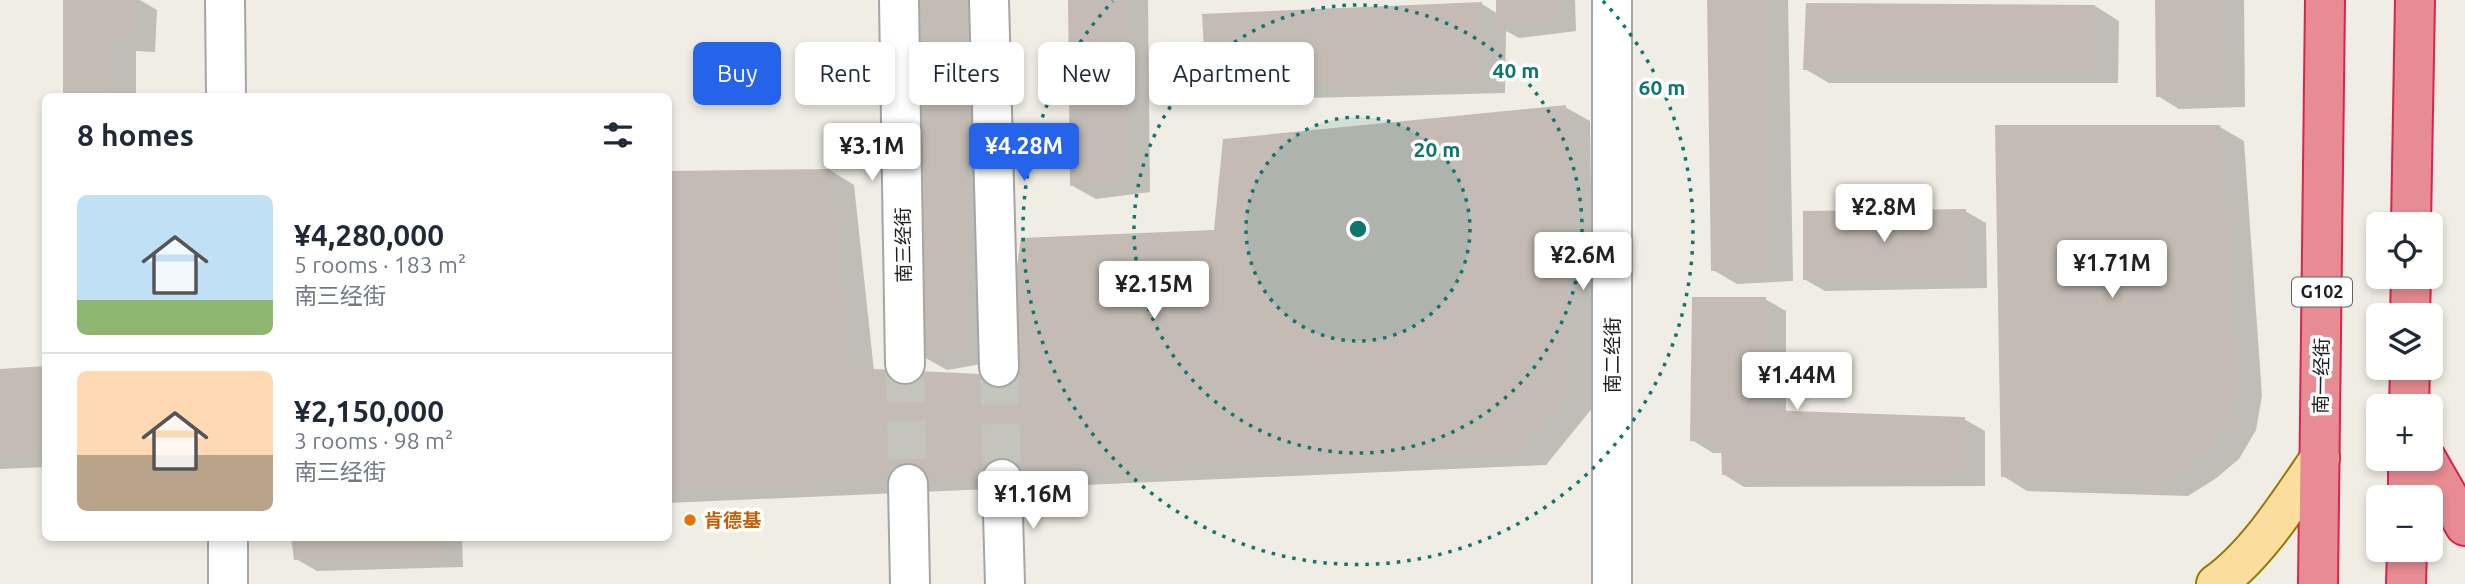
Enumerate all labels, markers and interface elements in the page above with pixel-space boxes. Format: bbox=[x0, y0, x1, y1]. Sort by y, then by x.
chip: Buy bbox=[693, 42, 781, 105]
chip: Rent bbox=[795, 42, 895, 105]
chip: Filters bbox=[909, 42, 1024, 105]
chip: New bbox=[1038, 42, 1135, 105]
chip: Apartment bbox=[1149, 42, 1314, 105]
text: 40 m bbox=[1493, 58, 1539, 82]
text: 60 m bbox=[1639, 75, 1685, 99]
icon: filters bbox=[599, 116, 637, 154]
text: 8 homes bbox=[77, 118, 194, 152]
pin: ¥3.1M bbox=[823, 124, 921, 183]
pin: ¥4.28M bbox=[967, 124, 1081, 183]
text: ¥3.1M bbox=[839, 133, 905, 158]
text: ¥4.28M bbox=[985, 133, 1063, 158]
text: 20 m bbox=[1414, 137, 1460, 161]
pin: ¥2.8M bbox=[1835, 184, 1933, 244]
text: ¥2.8M bbox=[1851, 194, 1917, 219]
street label: 南三经街 bbox=[891, 207, 915, 283]
map controls bbox=[2366, 212, 2443, 562]
button: locate bbox=[2366, 212, 2443, 289]
centre of rings bbox=[1346, 217, 1370, 241]
text: ¥4,280,000 bbox=[294, 218, 444, 252]
icon: home bbox=[133, 223, 217, 307]
pin: ¥2.6M bbox=[1534, 232, 1632, 292]
pin: ¥1.71M bbox=[2055, 240, 2169, 300]
text: ¥2.6M bbox=[1550, 242, 1616, 267]
text: ¥1.71M bbox=[2073, 250, 2151, 275]
text: 5 rooms · 183 m² bbox=[294, 252, 466, 277]
pin: ¥2.15M bbox=[1097, 262, 1211, 321]
text: ¥2.15M bbox=[1115, 271, 1193, 296]
road number: G102 bbox=[2292, 278, 2352, 306]
text: 南三经街 bbox=[294, 283, 386, 308]
button: layers bbox=[2366, 303, 2443, 380]
street label: 南二经街 bbox=[1601, 317, 1623, 393]
street label: 南一经街 bbox=[2309, 338, 2333, 414]
pin: ¥1.44M bbox=[1740, 352, 1854, 412]
text: ¥1.44M bbox=[1758, 362, 1836, 387]
text: ¥2,150,000 bbox=[294, 394, 444, 428]
button: + bbox=[2366, 394, 2443, 471]
icon: home bbox=[133, 399, 217, 483]
text: 3 rooms · 98 m² bbox=[294, 428, 453, 453]
text: 南三经街 bbox=[294, 459, 386, 484]
pin: ¥1.16M bbox=[976, 472, 1090, 531]
text: ¥1.16M bbox=[994, 481, 1072, 506]
button: − bbox=[2366, 485, 2443, 562]
place label: 肯德基 bbox=[704, 509, 762, 531]
marker: 肯德基 bbox=[682, 512, 698, 528]

